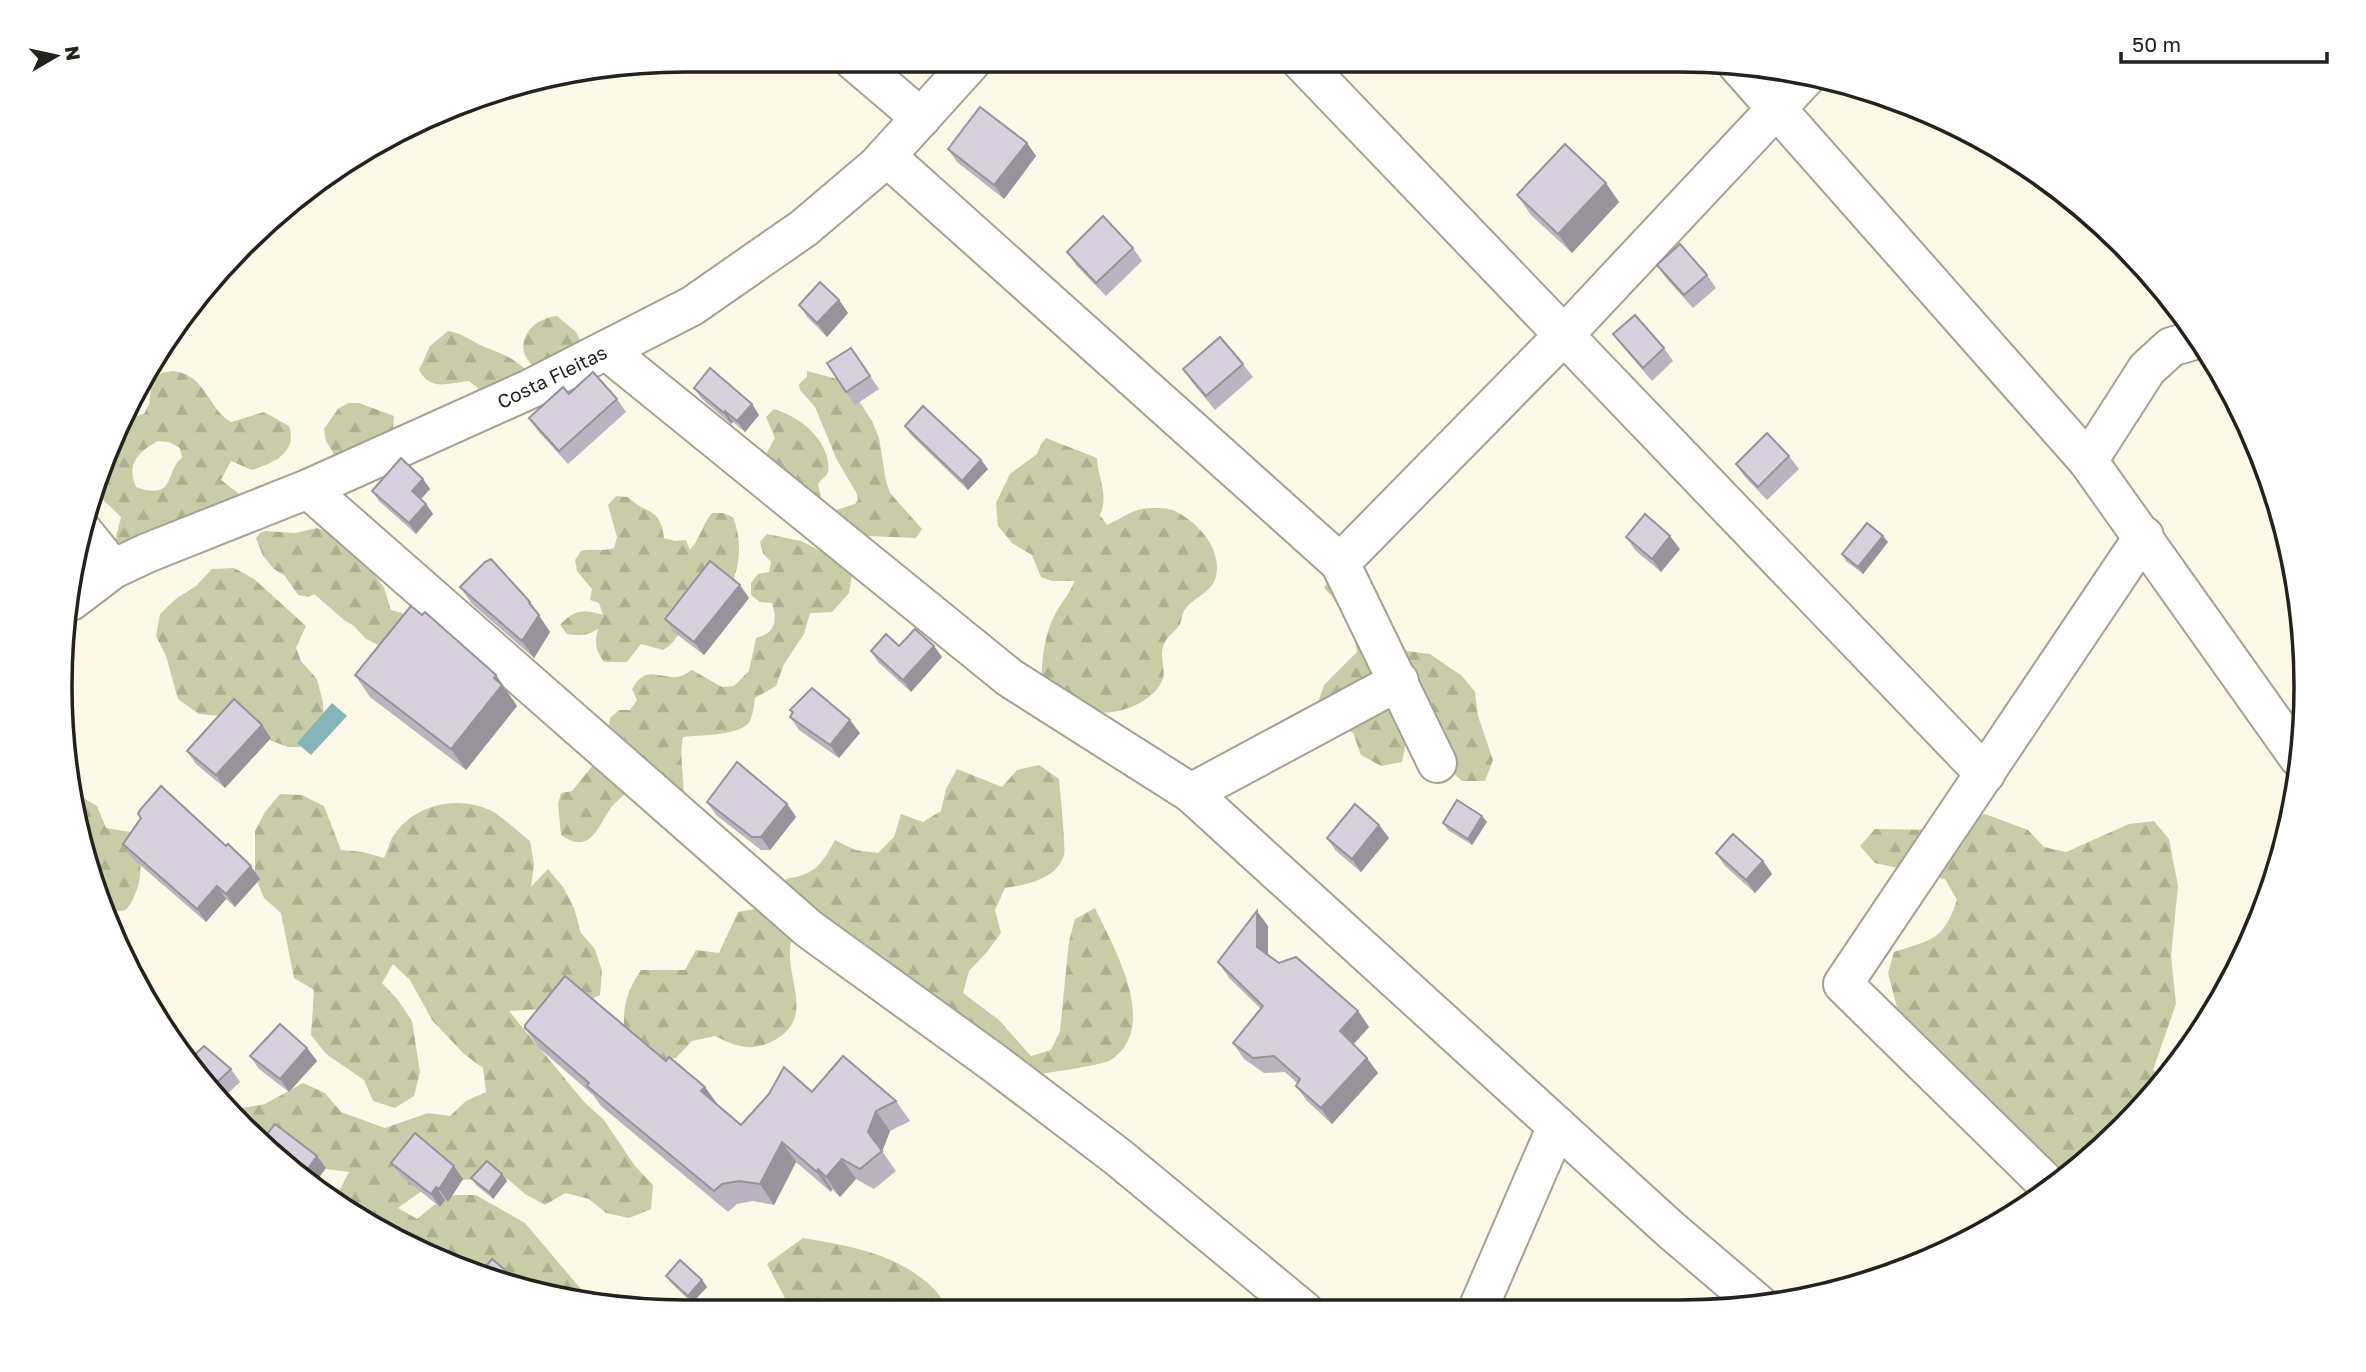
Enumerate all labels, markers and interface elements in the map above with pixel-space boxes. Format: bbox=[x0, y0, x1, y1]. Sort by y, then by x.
north arrow bbox=[21, 21, 91, 91]
scale bar bbox=[2121, 21, 2328, 65]
text: 50 m bbox=[2132, 31, 2181, 57]
text: N bbox=[61, 44, 86, 62]
street label: Costa Fleitas bbox=[493, 340, 610, 413]

